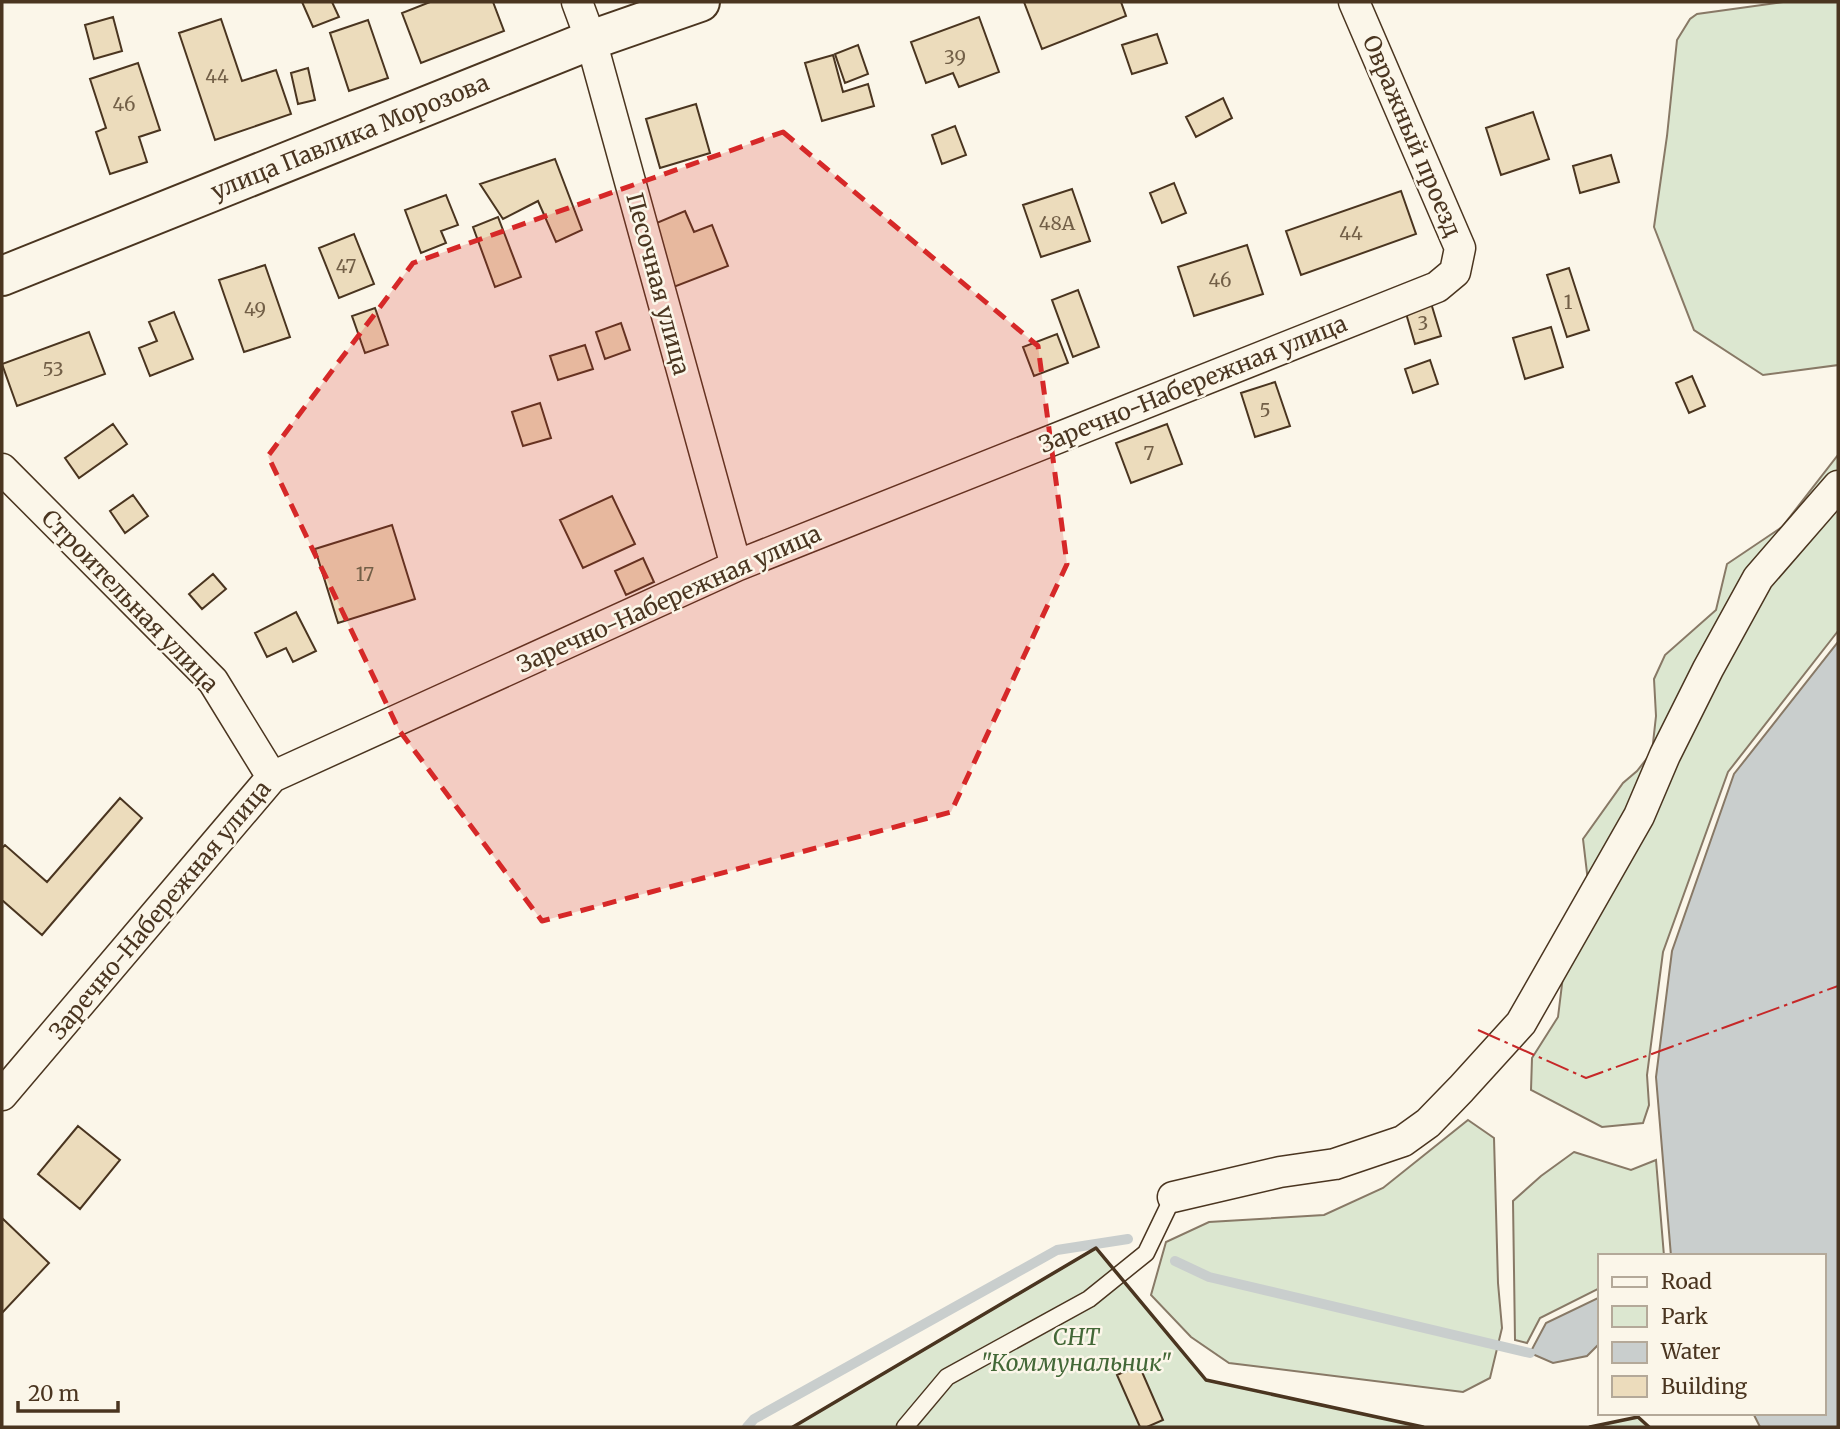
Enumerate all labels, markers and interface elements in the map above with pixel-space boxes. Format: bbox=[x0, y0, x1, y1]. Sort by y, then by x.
street label: Овражный проезд bbox=[1357, 31, 1468, 241]
house number: 39 bbox=[944, 45, 966, 69]
house number: 44 bbox=[205, 64, 229, 88]
street label: улица Павлика Морозова bbox=[207, 67, 493, 206]
house number: 46 bbox=[112, 92, 136, 116]
street label: Песочная улица bbox=[620, 190, 697, 378]
house number: 48А bbox=[1039, 211, 1076, 235]
house number: 44 bbox=[1339, 221, 1363, 245]
house number: 47 bbox=[336, 254, 356, 278]
house number: 46 bbox=[1208, 268, 1232, 292]
house number: 1 bbox=[1564, 290, 1573, 314]
house number: 49 bbox=[244, 297, 266, 321]
street label: Заречно-Набережная улица bbox=[1035, 308, 1351, 459]
house number: 3 bbox=[1418, 311, 1428, 335]
house number: 53 bbox=[42, 357, 64, 381]
house number: 5 bbox=[1259, 398, 1271, 422]
house number: 7 bbox=[1144, 441, 1155, 465]
street label: Строительная улица bbox=[36, 503, 225, 698]
street label: Заречно-Набережная улица bbox=[512, 518, 825, 679]
house number: 17 bbox=[356, 562, 374, 586]
street label: Заречно-Набережная улица bbox=[43, 774, 277, 1045]
legend bbox=[1598, 1254, 1826, 1415]
text: Road bbox=[1661, 1268, 1712, 1295]
text: Park bbox=[1661, 1303, 1708, 1330]
park label: СНТ "Коммунальник" bbox=[980, 1322, 1172, 1377]
text: Water bbox=[1660, 1338, 1720, 1365]
scale bar bbox=[18, 1370, 117, 1414]
text: Building bbox=[1661, 1373, 1748, 1400]
text: 20 m bbox=[28, 1380, 80, 1407]

